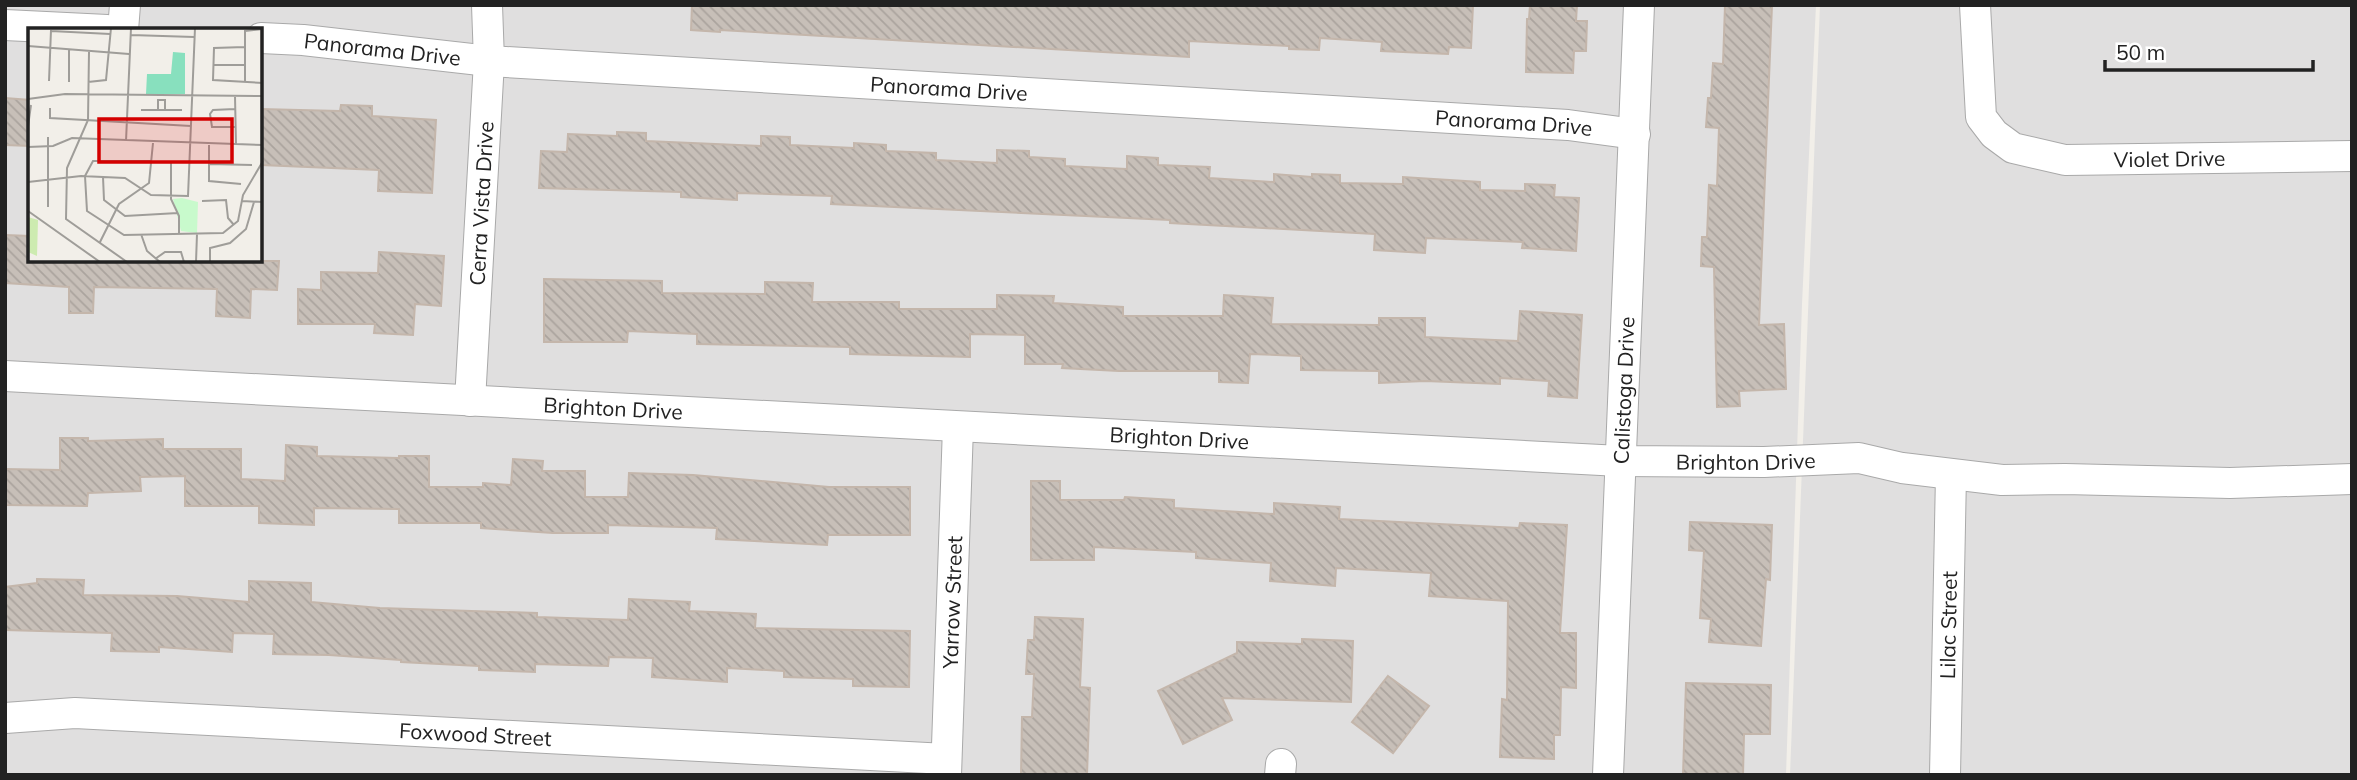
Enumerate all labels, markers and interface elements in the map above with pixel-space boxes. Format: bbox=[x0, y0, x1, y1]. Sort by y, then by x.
street label: Panorama Drive bbox=[303, 27, 462, 71]
inset map bbox=[28, 28, 262, 262]
scale bar bbox=[2105, 28, 2313, 72]
text: 50 m bbox=[2116, 39, 2165, 65]
street label: Panorama Drive bbox=[870, 71, 1028, 106]
street label: Panorama Drive bbox=[1435, 104, 1594, 141]
street label: Cerra Vista Drive bbox=[463, 120, 499, 286]
street label: Violet Drive bbox=[2113, 145, 2225, 172]
street label: Calistoga Drive bbox=[1608, 316, 1639, 465]
street label: Brighton Drive bbox=[543, 391, 684, 425]
street label: Brighton Drive bbox=[1109, 421, 1250, 454]
street label: Brighton Drive bbox=[1676, 447, 1816, 475]
street label: Yarrow Street bbox=[937, 535, 967, 670]
street label: Lilac Street bbox=[1934, 571, 1962, 679]
street label: Foxwood Street bbox=[398, 717, 552, 751]

